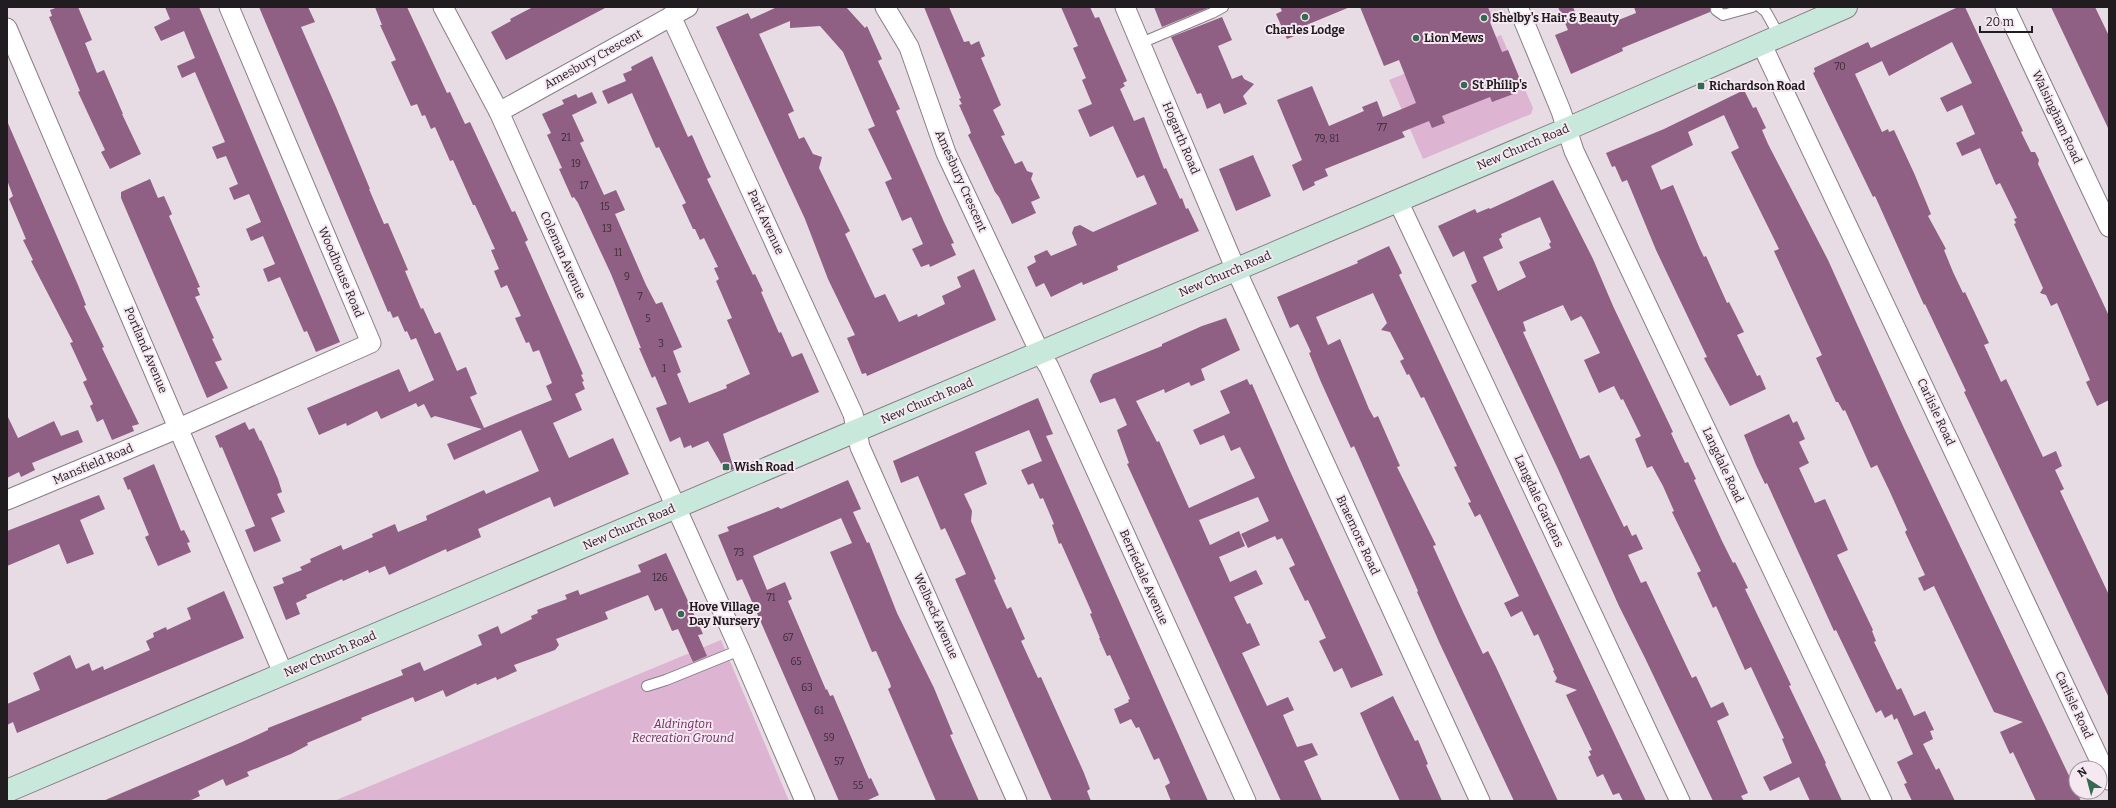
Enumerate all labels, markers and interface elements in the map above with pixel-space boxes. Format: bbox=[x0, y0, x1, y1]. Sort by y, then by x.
scale bar bbox=[1980, 8, 2032, 34]
place label: Shelby's Hair & Beauty bbox=[1492, 11, 1619, 25]
marker: Charles Lodge bbox=[1300, 12, 1310, 22]
marker: Shelby's Hair & Beauty bbox=[1479, 13, 1489, 23]
text: 20 m bbox=[1986, 15, 2015, 29]
place label: Charles Lodge bbox=[1265, 23, 1345, 37]
street label: Amesbury Crescent bbox=[542, 26, 645, 92]
place label: Lion Mews bbox=[1424, 31, 1484, 45]
marker: Lion Mews bbox=[1411, 33, 1421, 43]
house number: 70 bbox=[1834, 61, 1846, 73]
street label: Walsingham Road bbox=[2029, 68, 2085, 166]
place label: St Philip's bbox=[1472, 78, 1527, 92]
place label: Richardson Road bbox=[1709, 79, 1806, 93]
marker: St Philip's bbox=[1459, 80, 1469, 90]
marker: Richardson Road bbox=[1696, 81, 1706, 91]
street label: Hogarth Road bbox=[1160, 100, 1202, 176]
street label: New Church Road bbox=[1475, 121, 1571, 173]
house number: 77 bbox=[1377, 122, 1387, 134]
street label: Amesbury Crescent bbox=[932, 128, 990, 235]
house number: 21 bbox=[561, 132, 571, 144]
house number: 79, 81 bbox=[1315, 133, 1339, 145]
house number: 19 bbox=[571, 158, 581, 170]
house number: 17 bbox=[580, 180, 588, 192]
street label: Park Avenue bbox=[745, 187, 787, 257]
house number: 15 bbox=[600, 201, 610, 213]
street label: Coleman Avenue bbox=[537, 209, 589, 301]
house number: 13 bbox=[602, 223, 612, 235]
street label: Woodhouse Road bbox=[316, 225, 366, 319]
house number: 11 bbox=[614, 247, 622, 259]
street label: New Church Road bbox=[1177, 248, 1273, 300]
house number: 9 bbox=[624, 271, 630, 283]
house number: 7 bbox=[637, 291, 643, 303]
street label: Portland Avenue bbox=[121, 305, 171, 395]
house number: 5 bbox=[645, 313, 651, 325]
house number: 3 bbox=[658, 338, 664, 350]
house number: 1 bbox=[662, 363, 666, 375]
street label: New Church Road bbox=[879, 375, 975, 427]
street label: Carlisle Road bbox=[1914, 376, 1958, 448]
street label: Langdale Road bbox=[1699, 425, 1747, 505]
street label: Mansfield Road bbox=[51, 441, 135, 487]
street label: Langdale Gardens bbox=[1511, 453, 1567, 550]
place label: Wish Road bbox=[734, 460, 795, 474]
marker: Wish Road bbox=[721, 462, 731, 472]
street label: Braemore Road bbox=[1333, 493, 1383, 577]
street label: New Church Road bbox=[581, 501, 677, 553]
street label: Berriedale Avenue bbox=[1117, 527, 1171, 627]
house number: 73 bbox=[734, 547, 745, 559]
street label: Welbeck Avenue bbox=[911, 571, 961, 661]
house number: 126 bbox=[652, 572, 668, 584]
house number: 71 bbox=[766, 592, 776, 604]
place label: Hove Village Day Nursery bbox=[689, 600, 760, 628]
marker: Hove Village Day Nursery bbox=[676, 609, 686, 619]
street label: New Church Road bbox=[282, 628, 378, 680]
house number: 67 bbox=[783, 632, 793, 644]
house number: 65 bbox=[790, 656, 802, 668]
street label: Carlisle Road bbox=[2052, 669, 2096, 741]
house number: 63 bbox=[801, 682, 813, 694]
house number: 61 bbox=[814, 705, 824, 717]
park label: Aldrington Recreation Ground bbox=[632, 717, 734, 745]
house number: 59 bbox=[823, 732, 835, 744]
house number: 57 bbox=[834, 756, 844, 768]
north arrow bbox=[2068, 760, 2108, 800]
text: N bbox=[2075, 764, 2090, 780]
house number: 55 bbox=[853, 780, 863, 792]

